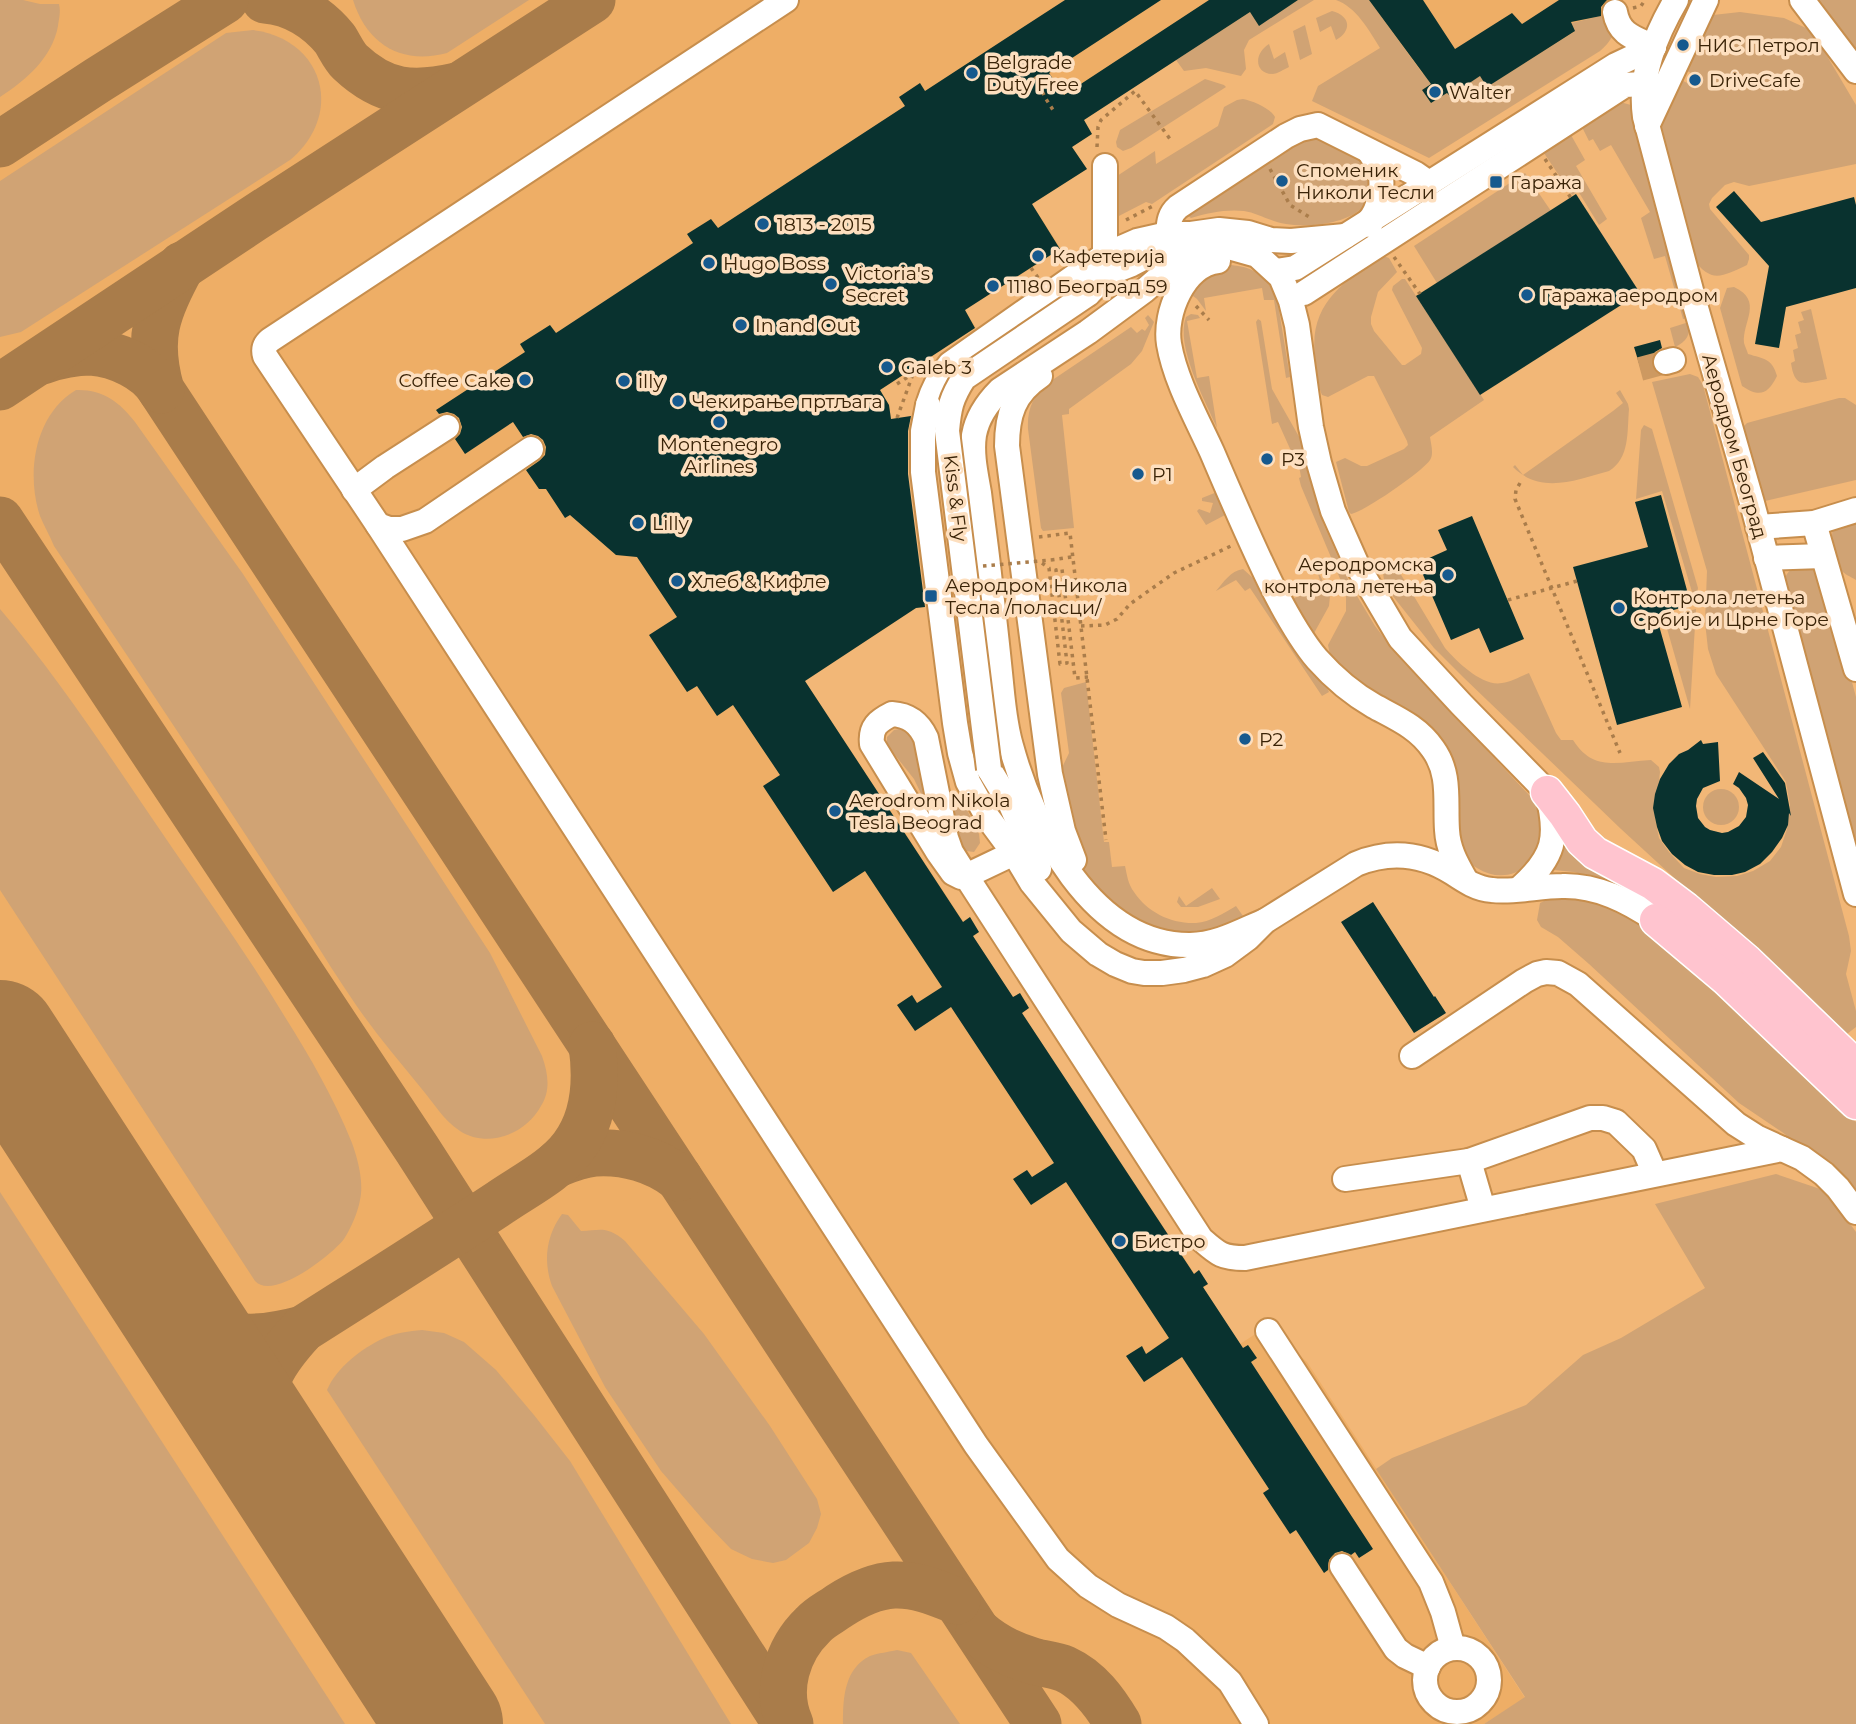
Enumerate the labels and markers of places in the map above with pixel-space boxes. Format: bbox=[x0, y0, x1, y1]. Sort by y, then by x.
place label: НИС Петрол bbox=[1697, 34, 1820, 57]
marker: НИС Петрол bbox=[1675, 37, 1691, 53]
place label: Belgrade Duty Free bbox=[986, 51, 1079, 96]
marker: Belgrade Duty Free bbox=[964, 65, 980, 81]
place label: DriveCafe bbox=[1709, 69, 1801, 92]
marker: DriveCafe bbox=[1687, 72, 1703, 88]
place label: Walter bbox=[1449, 81, 1512, 104]
marker: Walter bbox=[1427, 84, 1443, 100]
place label: Споменик Николи Тесли bbox=[1296, 159, 1435, 204]
place label: Гаража bbox=[1510, 171, 1582, 194]
marker: Споменик Николи Тесли bbox=[1274, 173, 1290, 189]
marker: Гаража bbox=[1488, 174, 1504, 190]
place label: 1813 - 2015 bbox=[777, 213, 872, 236]
marker: 1813 - 2015 bbox=[755, 216, 771, 232]
place label: Кафетерија bbox=[1052, 245, 1165, 268]
marker: Кафетерија bbox=[1030, 248, 1046, 264]
place label: Hugo Boss bbox=[723, 252, 826, 275]
marker: Hugo Boss bbox=[701, 255, 717, 271]
place label: Victoria's Secret bbox=[845, 262, 930, 307]
place label: 11180 Београд 59 bbox=[1007, 275, 1168, 298]
marker: Victoria's Secret bbox=[823, 276, 839, 292]
marker: 11180 Београд 59 bbox=[985, 278, 1001, 294]
place label: Гаража аеродром bbox=[1541, 284, 1718, 307]
marker: Гаража аеродром bbox=[1519, 287, 1535, 303]
place label: In and Out bbox=[755, 314, 857, 337]
marker: In and Out bbox=[733, 317, 749, 333]
place label: Galeb 3 bbox=[901, 356, 972, 379]
marker: Galeb 3 bbox=[879, 359, 895, 375]
place label: Coffee Cake bbox=[398, 369, 511, 392]
place label: illy bbox=[638, 370, 664, 393]
marker: Coffee Cake bbox=[517, 372, 533, 388]
marker: illy bbox=[616, 373, 632, 389]
place label: Чекирање пртљага bbox=[692, 390, 883, 413]
marker: Чекирање пртљага bbox=[670, 393, 686, 409]
marker: Montenegro Airlines bbox=[711, 414, 727, 430]
place label: Montenegro Airlines bbox=[660, 433, 778, 478]
place label: P3 bbox=[1281, 448, 1305, 471]
marker: P3 bbox=[1259, 451, 1275, 467]
place label: P1 bbox=[1152, 463, 1173, 486]
marker: P1 bbox=[1130, 466, 1146, 482]
place label: Lilly bbox=[652, 512, 689, 535]
marker: Lilly bbox=[630, 515, 646, 531]
place label: Аеродромска контрола летења bbox=[1264, 553, 1434, 598]
marker: Аеродромска контрола летења bbox=[1440, 567, 1456, 583]
place label: Хлеб & Кифле bbox=[691, 570, 827, 593]
marker: Хлеб & Кифле bbox=[669, 573, 685, 589]
place label: Аеродром Никола Тесла /поласци/ bbox=[945, 574, 1128, 619]
place label: Контрола летења Србије и Црне Горе bbox=[1633, 586, 1829, 631]
marker: Аеродром Никола Тесла /поласци/ bbox=[923, 588, 939, 604]
marker: Контрола летења Србије и Црне Горе bbox=[1611, 600, 1627, 616]
place label: P2 bbox=[1259, 728, 1284, 751]
marker: P2 bbox=[1237, 731, 1253, 747]
place label: Aerodrom Nikola Tesla Beograd bbox=[849, 789, 1010, 834]
marker: Aerodrom Nikola Tesla Beograd bbox=[827, 803, 843, 819]
place label: Бистро bbox=[1134, 1230, 1205, 1253]
marker: Бистро bbox=[1112, 1233, 1128, 1249]

